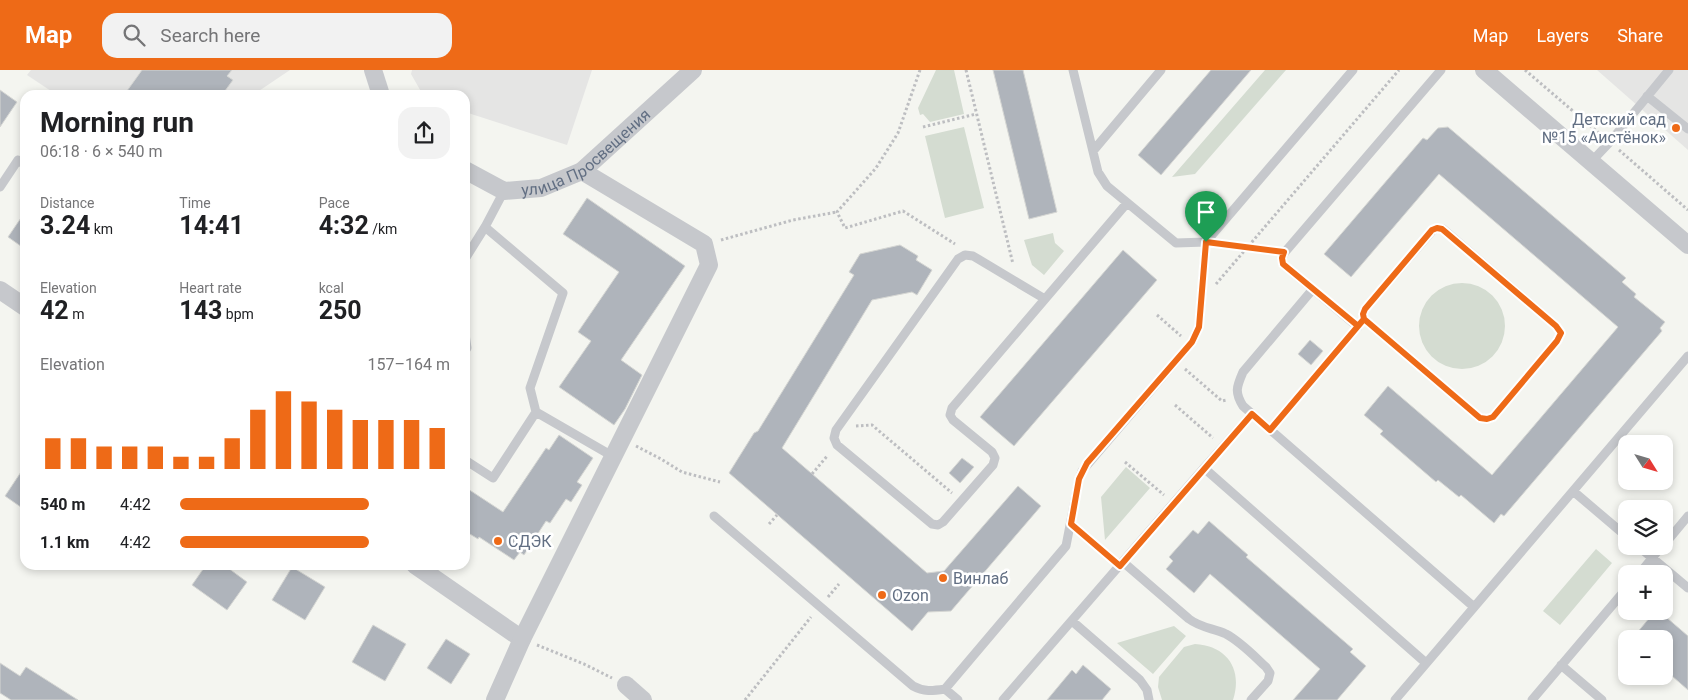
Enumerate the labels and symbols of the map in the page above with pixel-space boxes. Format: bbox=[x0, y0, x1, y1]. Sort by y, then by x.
street label: улица Просвещения bbox=[521, 104, 654, 199]
place label: Детский сад №15 «Аистёнок» bbox=[1542, 110, 1666, 147]
marker: Детский сад №15 «Аистёнок» bbox=[1670, 122, 1682, 134]
pin bbox=[1185, 191, 1227, 242]
north arrow bbox=[1618, 435, 1672, 490]
place label: СДЭК bbox=[508, 532, 552, 551]
marker: СДЭК bbox=[492, 535, 504, 547]
place label: Винлаб bbox=[953, 569, 1008, 588]
marker: Винлаб bbox=[937, 572, 949, 584]
place label: Ozon bbox=[892, 586, 929, 605]
marker: Ozon bbox=[876, 589, 888, 601]

